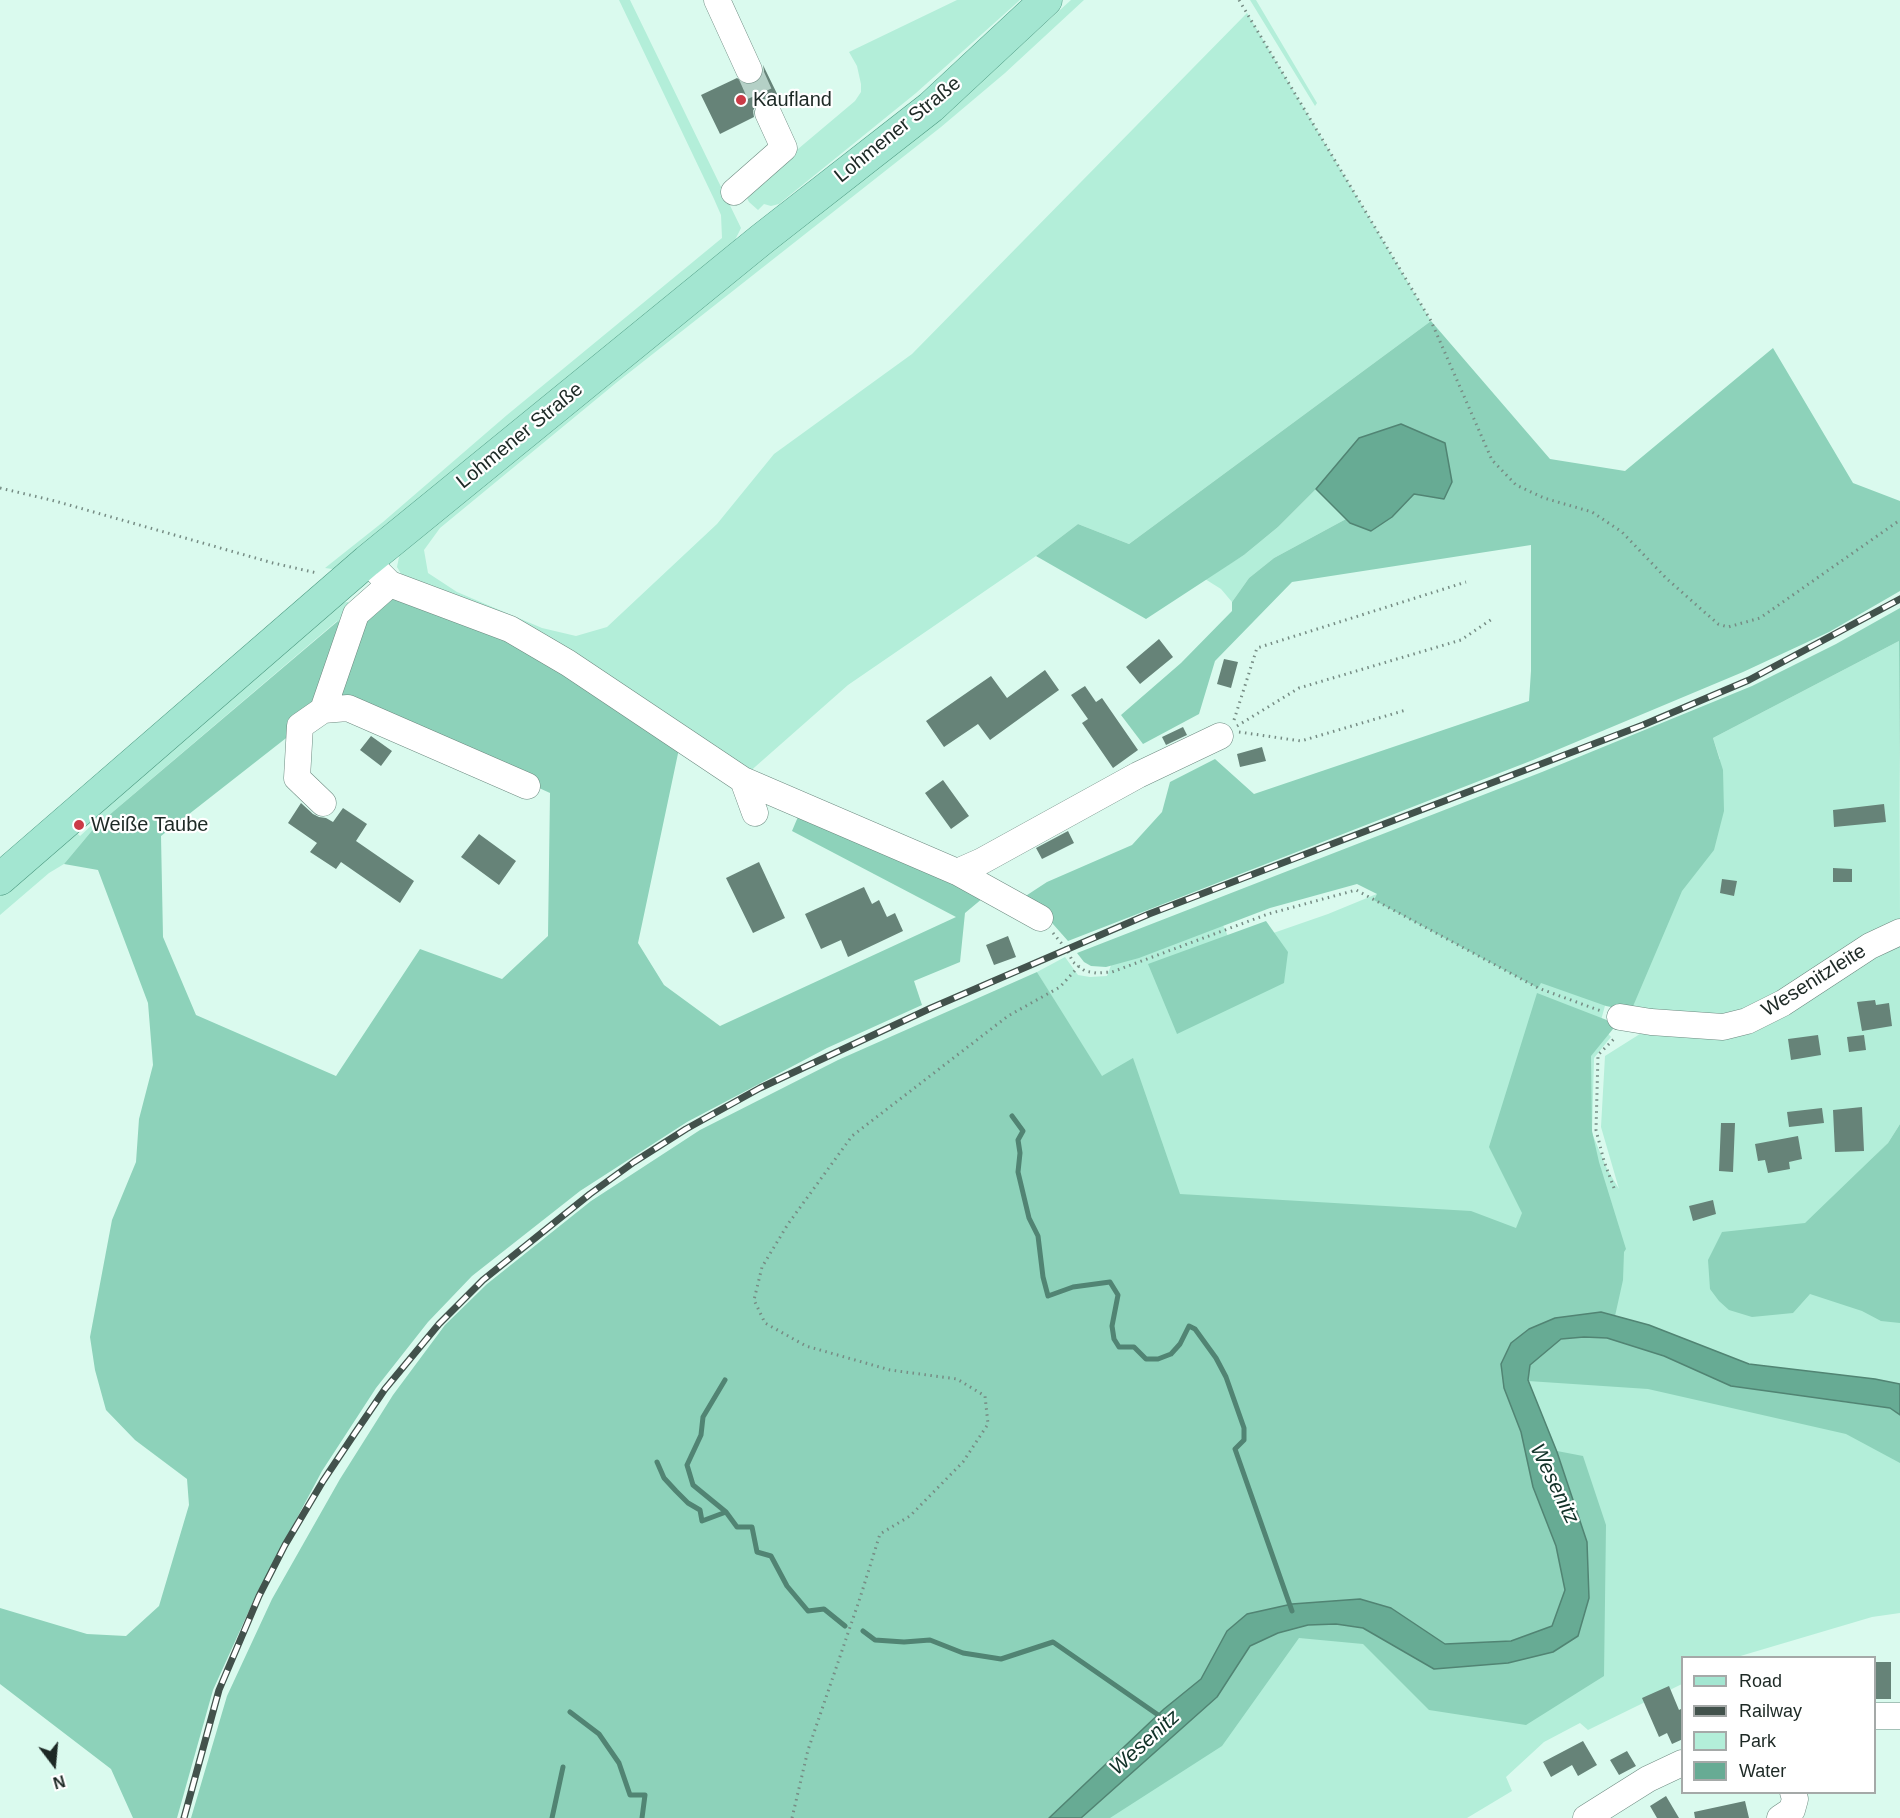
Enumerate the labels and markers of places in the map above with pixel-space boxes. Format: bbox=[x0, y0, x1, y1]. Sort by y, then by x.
place label: Kaufland bbox=[753, 88, 832, 112]
marker: Kaufland bbox=[734, 93, 748, 107]
place label: Weiße Taube bbox=[91, 813, 208, 837]
marker: Weiße Taube bbox=[72, 818, 86, 832]

